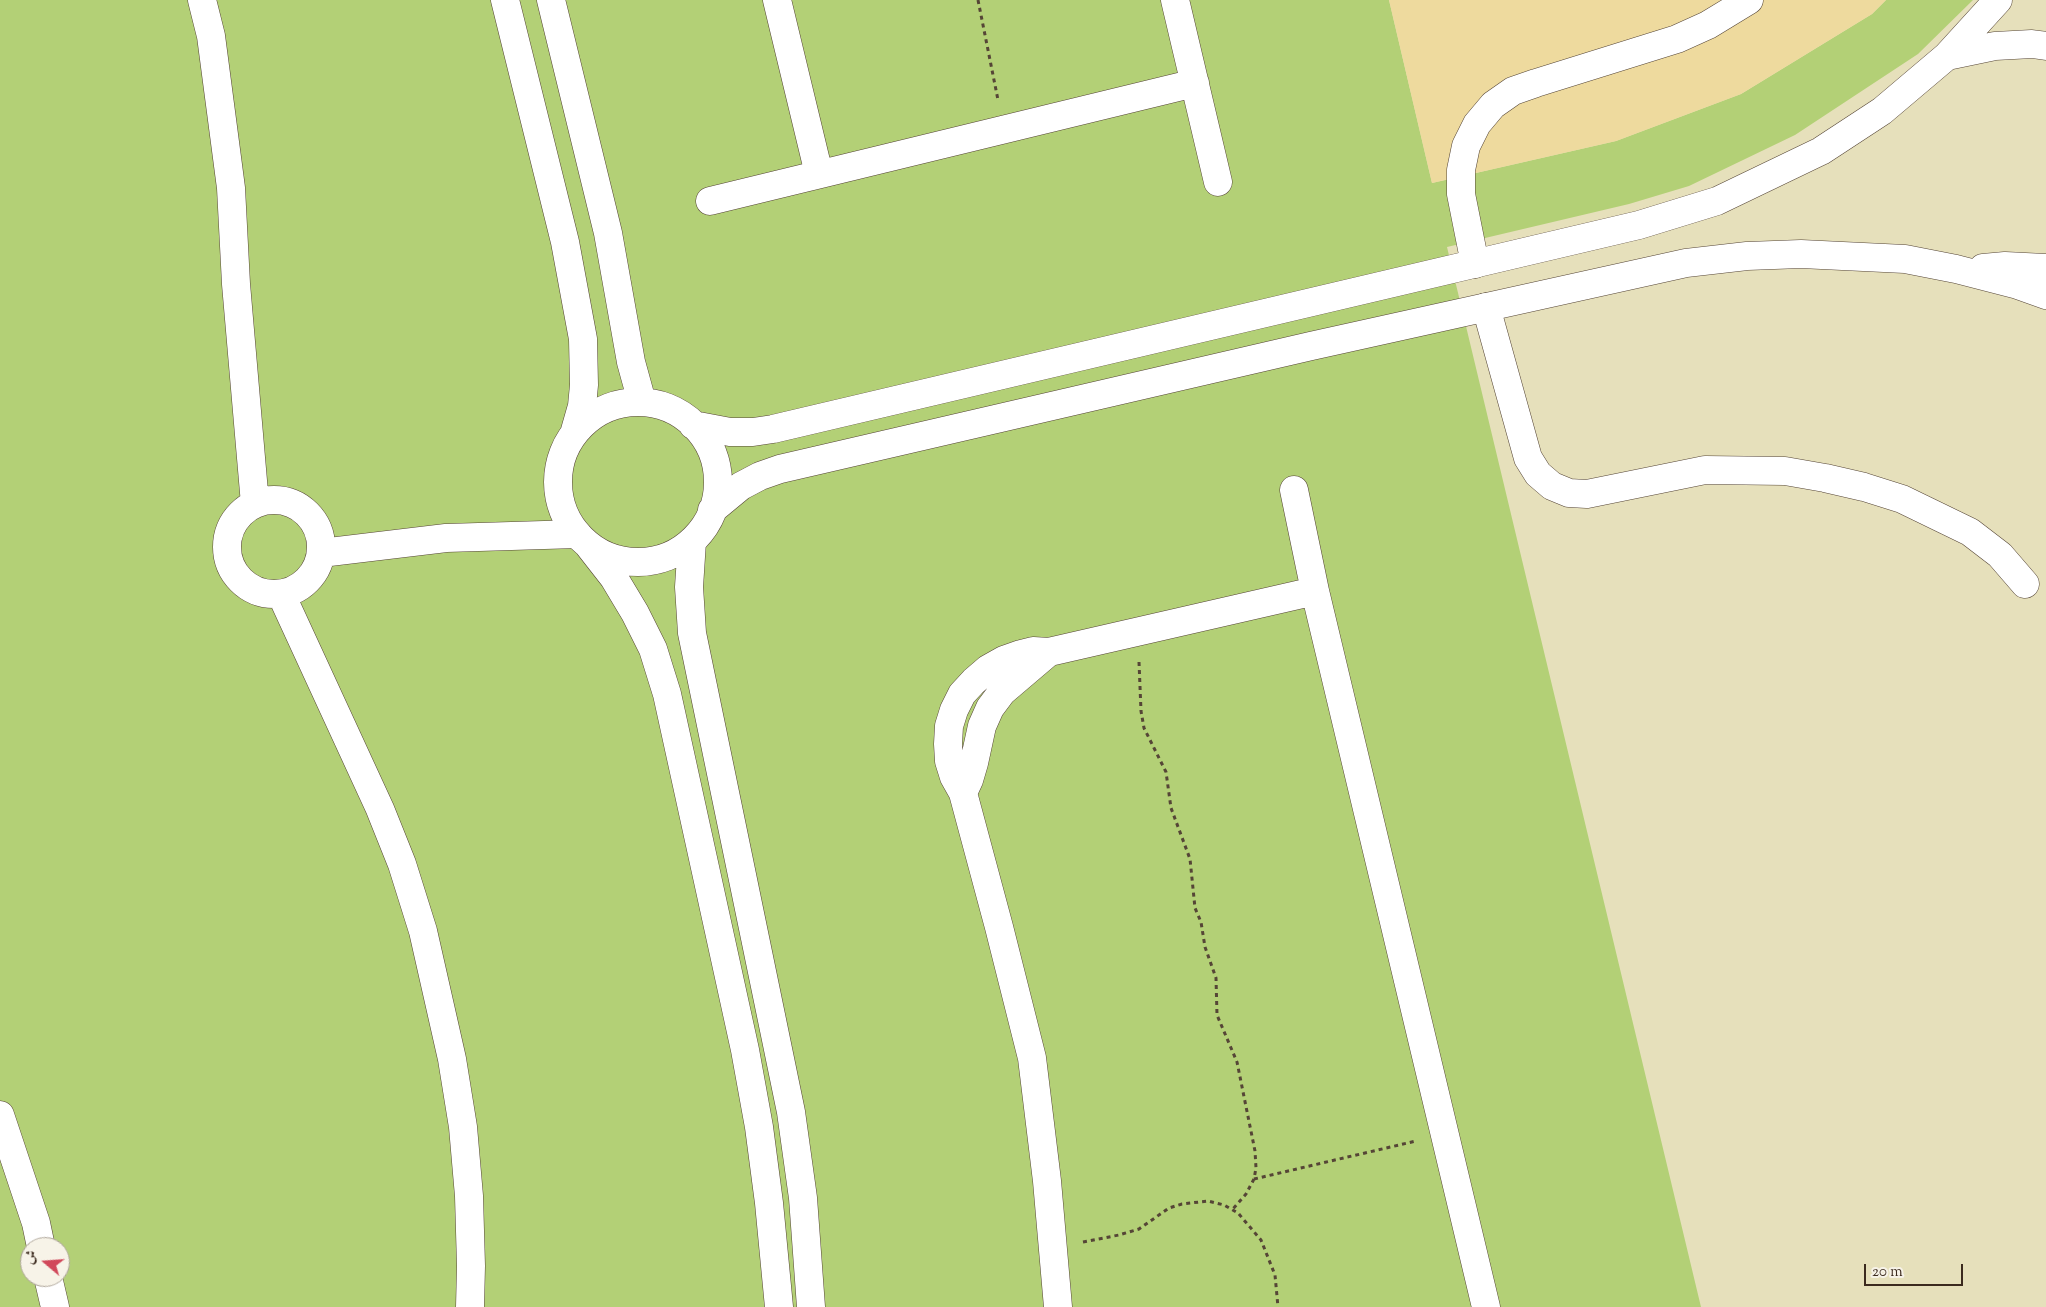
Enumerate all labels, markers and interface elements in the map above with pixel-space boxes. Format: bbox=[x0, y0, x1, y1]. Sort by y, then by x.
north arrow bbox=[20, 1237, 70, 1287]
text: ش bbox=[20, 1248, 43, 1267]
scale bar bbox=[1866, 1254, 1965, 1286]
text: 20 m bbox=[1872, 1262, 1903, 1283]

